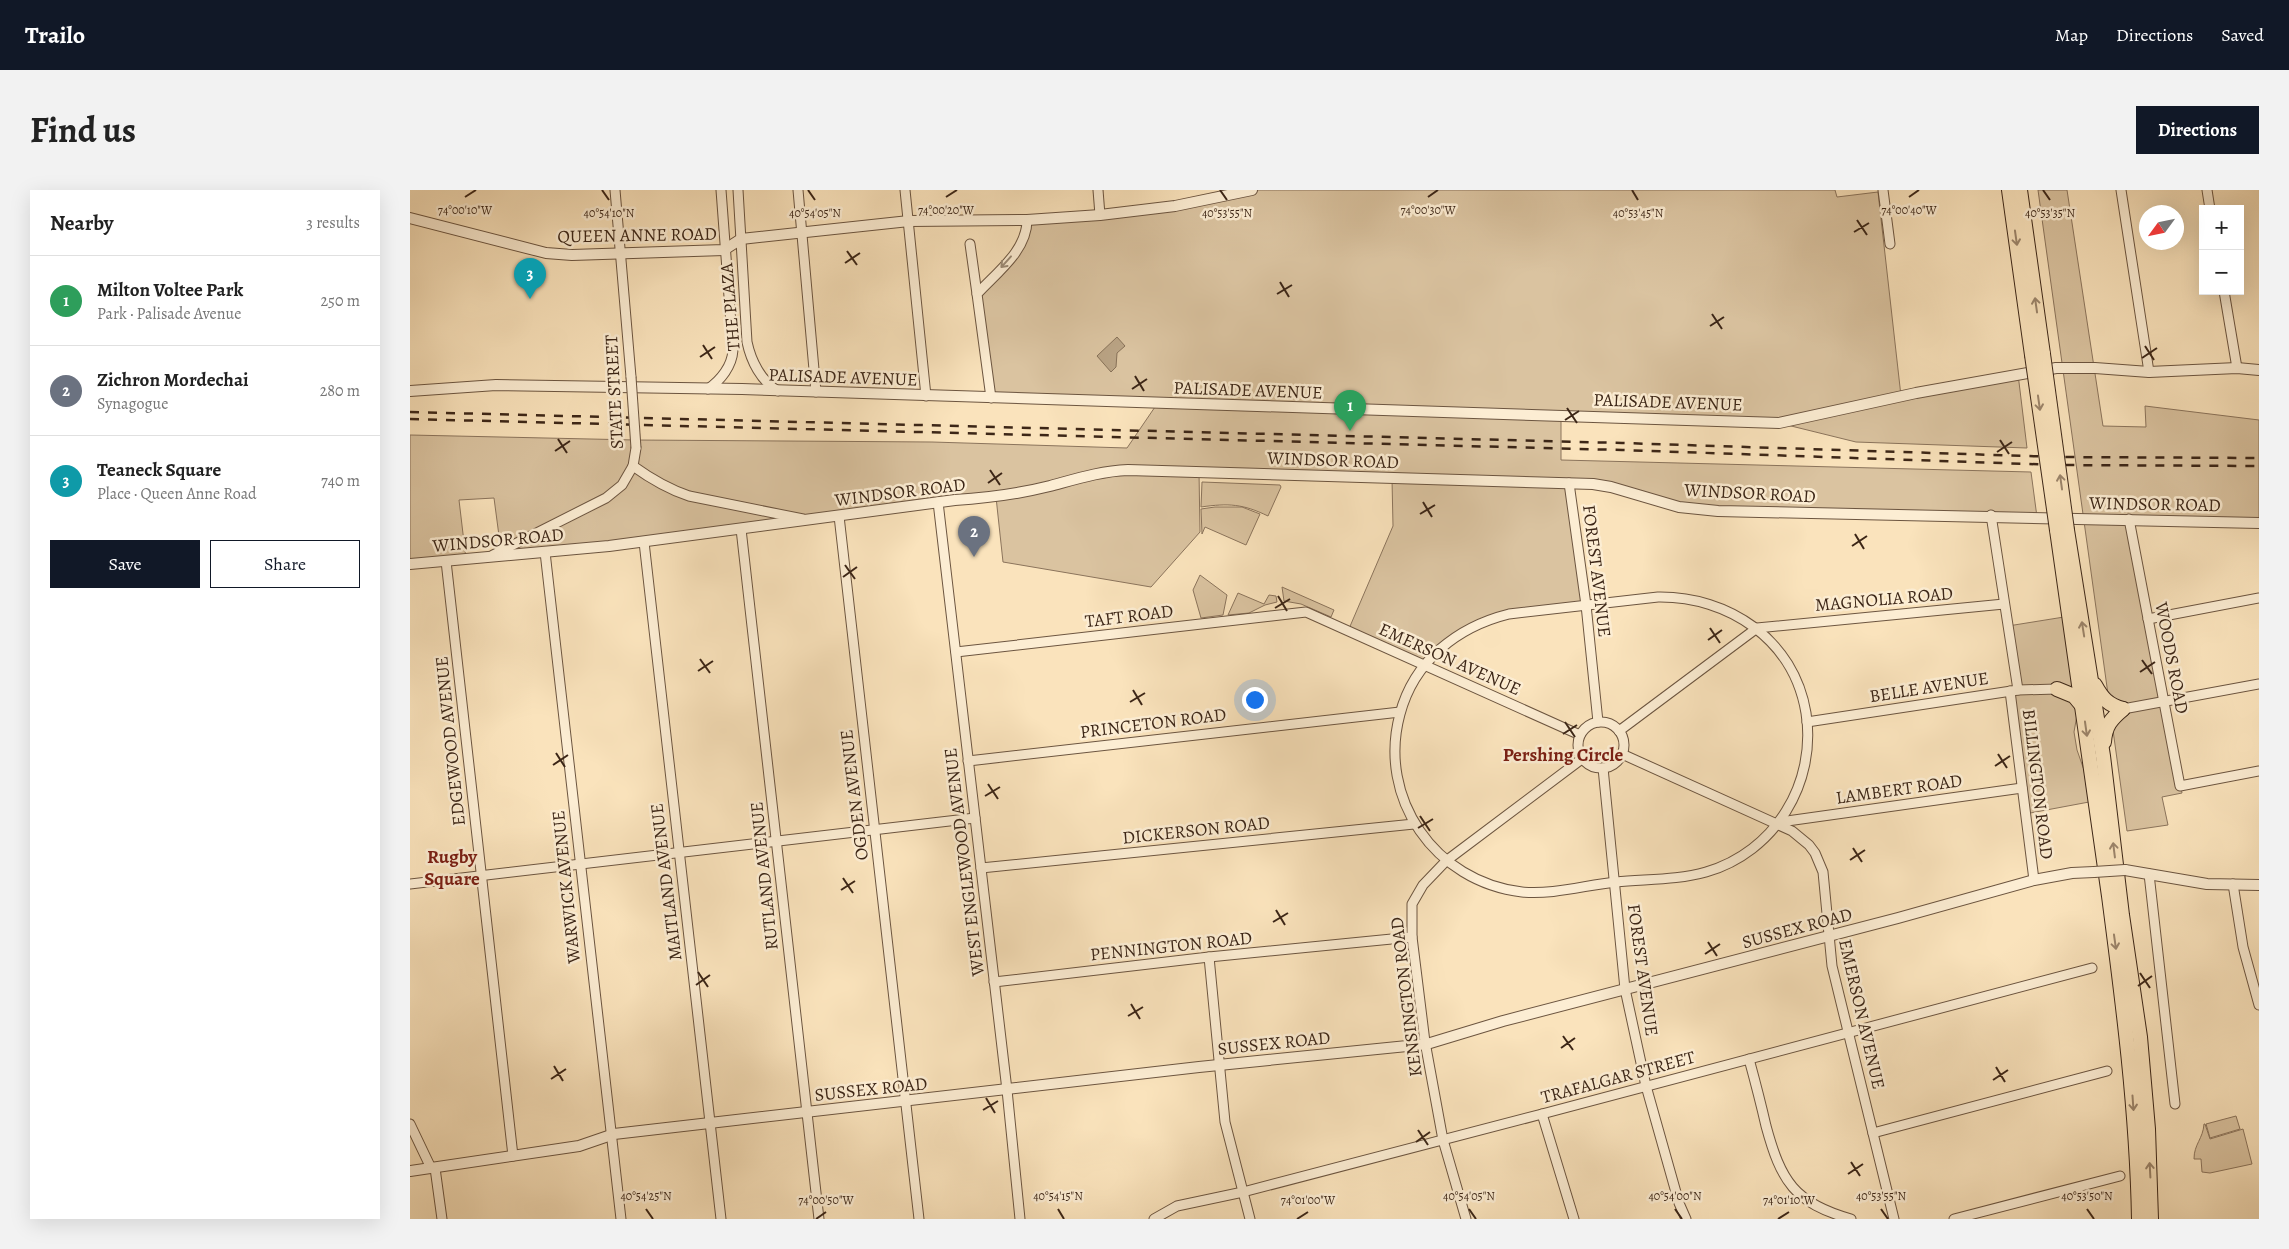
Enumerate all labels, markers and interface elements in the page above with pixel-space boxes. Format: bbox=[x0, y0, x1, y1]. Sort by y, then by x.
text: Trailo bbox=[25, 19, 85, 51]
text: Map bbox=[2055, 23, 2088, 47]
text: Directions bbox=[2116, 23, 2193, 47]
text: Saved bbox=[2221, 23, 2264, 47]
text: Find us bbox=[30, 106, 136, 154]
button: Directions bbox=[2136, 106, 2259, 154]
text: 74°00'10"W bbox=[438, 202, 493, 218]
text: 74°00'20"W bbox=[918, 202, 975, 218]
text: 74°00'30"W bbox=[1400, 202, 1456, 218]
text: 74°00'40"W bbox=[1881, 202, 1938, 218]
text: 40°54'10"N bbox=[584, 205, 635, 221]
text: 40°54'05"N bbox=[789, 205, 841, 221]
text: 40°53'55"N bbox=[1202, 205, 1252, 221]
text: 40°53'45"N bbox=[1613, 205, 1664, 221]
text: 40°53'35"N bbox=[2025, 205, 2075, 221]
north arrow bbox=[2139, 205, 2184, 250]
map controls bbox=[2199, 205, 2244, 295]
button: + bbox=[2199, 205, 2244, 250]
text: Nearby bbox=[50, 209, 113, 237]
text: 3 results bbox=[306, 212, 360, 234]
street label: QUEEN ANNE ROAD bbox=[557, 222, 717, 248]
one-way arrow bbox=[2011, 230, 2021, 246]
button: − bbox=[2199, 250, 2244, 295]
one-way arrow bbox=[1000, 256, 1012, 269]
pin: 3 bbox=[514, 258, 546, 299]
street label: THE PLAZA bbox=[714, 261, 746, 352]
text: Milton Voltee Park bbox=[97, 277, 243, 303]
text: 1 bbox=[63, 290, 69, 312]
text: 250 m bbox=[321, 290, 360, 312]
one-way arrow bbox=[2031, 298, 2041, 314]
text: Park · Palisade Avenue bbox=[97, 303, 241, 325]
street label: STATE STREET bbox=[599, 334, 629, 450]
street label: PALISADE AVENUE bbox=[768, 362, 918, 392]
text: Zichron Mordechai bbox=[97, 367, 249, 393]
street label: PALISADE AVENUE bbox=[1173, 375, 1323, 405]
text: 2 bbox=[62, 380, 70, 402]
text: 280 m bbox=[320, 380, 360, 402]
street label: PALISADE AVENUE bbox=[1593, 387, 1743, 417]
pin: 1 bbox=[1334, 390, 1366, 431]
text: Synagogue bbox=[97, 393, 168, 415]
one-way arrow bbox=[2034, 395, 2044, 411]
street label: WINDSOR ROAD bbox=[1266, 446, 1399, 474]
text: Teaneck Square bbox=[97, 457, 221, 483]
text: 3 bbox=[63, 470, 69, 492]
text: 740 m bbox=[321, 470, 360, 492]
street label: WINDSOR ROAD bbox=[832, 472, 967, 512]
one-way arrow bbox=[2055, 474, 2065, 490]
street label: WINDSOR ROAD bbox=[1683, 478, 1816, 508]
text: Place · Queen Anne Road bbox=[97, 483, 257, 505]
street label: WINDSOR ROAD bbox=[2088, 491, 2221, 517]
street label: FOREST AVENUE bbox=[1577, 503, 1617, 639]
pin: 2 bbox=[958, 516, 990, 557]
street label: WINDSOR ROAD bbox=[430, 522, 565, 558]
button: Save bbox=[50, 540, 200, 588]
button: Share bbox=[210, 540, 360, 588]
street label: MAGNOLIA ROAD bbox=[1814, 581, 1954, 617]
street label: TAFT ROAD bbox=[1083, 599, 1175, 633]
street label: WOODS ROAD bbox=[2149, 599, 2195, 716]
street label: EMERSON AVENUE bbox=[1375, 617, 1525, 701]
one-way arrow bbox=[2078, 622, 2088, 638]
street label: EDGEWOOD AVENUE bbox=[429, 655, 471, 827]
street label: BELLE AVENUE bbox=[1868, 666, 1990, 708]
your location bbox=[1242, 687, 1268, 713]
street label: PRINCETON ROAD bbox=[1079, 702, 1227, 744]
street label: BILLINGTON ROAD bbox=[2017, 708, 2059, 860]
one-way arrow bbox=[2082, 721, 2092, 737]
street label: OGDEN AVENUE bbox=[834, 728, 874, 862]
district label: Pershing Circle bbox=[1503, 742, 1624, 768]
street label: WEST ENGLEWOOD AVENUE bbox=[938, 746, 990, 979]
street label: LAMBERT ROAD bbox=[1834, 768, 1964, 810]
street label: RUTLAND AVENUE bbox=[744, 801, 784, 951]
street label: MAITLAND AVENUE bbox=[644, 802, 688, 962]
street label: WARWICK AVENUE bbox=[546, 809, 586, 966]
street label: DICKERSON ROAD bbox=[1121, 810, 1271, 850]
one-way arrow bbox=[2109, 843, 2119, 859]
district label: Rugby Square bbox=[424, 844, 480, 892]
street label: FOREST AVENUE bbox=[1622, 902, 1664, 1038]
street label: SUSSEX ROAD bbox=[1739, 902, 1855, 954]
street label: KENSINGTON ROAD bbox=[1384, 916, 1428, 1078]
street label: PENNINGTON ROAD bbox=[1089, 926, 1253, 966]
one-way arrow bbox=[2110, 934, 2120, 950]
street label: EMERSON AVENUE bbox=[1833, 937, 1891, 1091]
street label: SUSSEX ROAD bbox=[1216, 1025, 1332, 1061]
street label: TRAFALGAR STREET bbox=[1538, 1045, 1698, 1109]
street label: SUSSEX ROAD bbox=[813, 1071, 929, 1107]
one-way arrow bbox=[2129, 1095, 2138, 1111]
one-way arrow bbox=[2145, 1163, 2154, 1179]
text: 40°54'25"N bbox=[620, 1188, 672, 1204]
text: 40°54'15"N bbox=[1033, 1188, 1083, 1204]
text: 40°54'05"N bbox=[1443, 1188, 1495, 1204]
text: 40°54'00"N bbox=[1648, 1188, 1702, 1204]
text: 40°53'55"N bbox=[1856, 1188, 1906, 1204]
text: 40°53'50"N bbox=[2061, 1188, 2113, 1204]
text: 74°00'50"W bbox=[798, 1192, 854, 1208]
text: 74°01'00"W bbox=[1281, 1192, 1336, 1208]
text: 74°01'10"W bbox=[1763, 1192, 1816, 1208]

